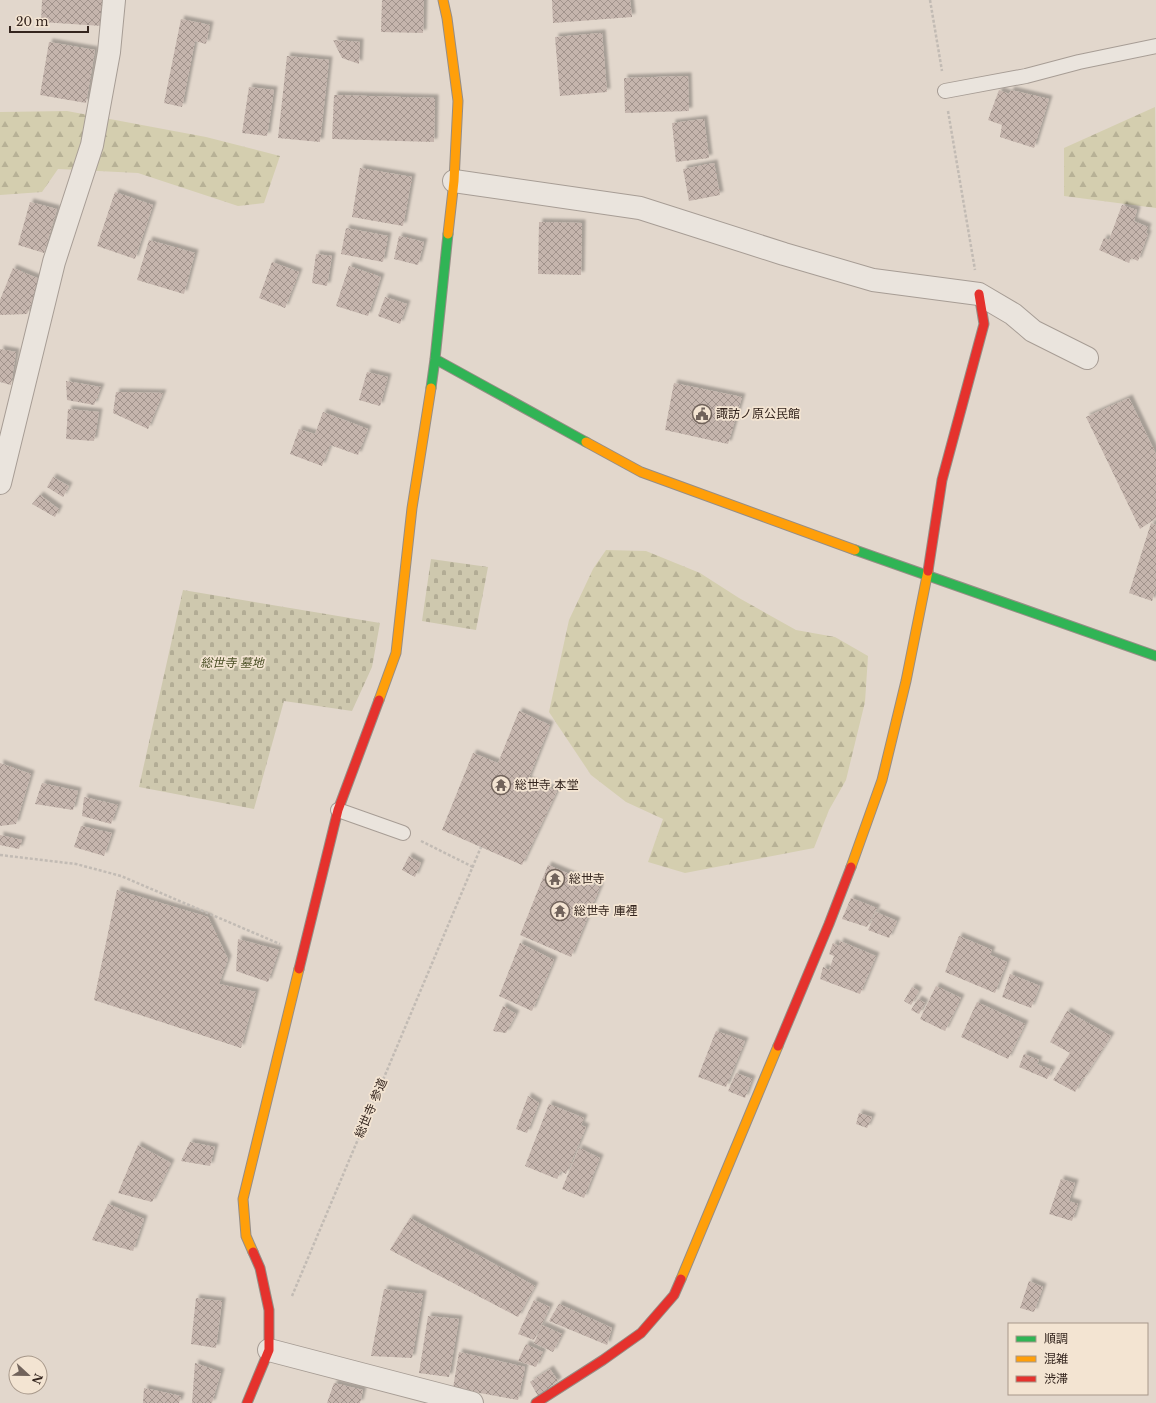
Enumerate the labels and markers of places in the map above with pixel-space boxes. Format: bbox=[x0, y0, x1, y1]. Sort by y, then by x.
public building icon: 諏訪ノ原公民館 bbox=[691, 403, 713, 425]
place label: 諏訪ノ原公民館 bbox=[716, 406, 800, 421]
temple icon: 総世寺 本堂 bbox=[490, 774, 512, 796]
place label: 総世寺 本堂 bbox=[515, 777, 578, 792]
temple icon: 総世寺 bbox=[544, 868, 566, 890]
place label: 総世寺 bbox=[569, 871, 605, 886]
temple icon: 総世寺 庫裡 bbox=[549, 900, 571, 922]
place label: 総世寺 庫裡 bbox=[574, 903, 637, 918]

